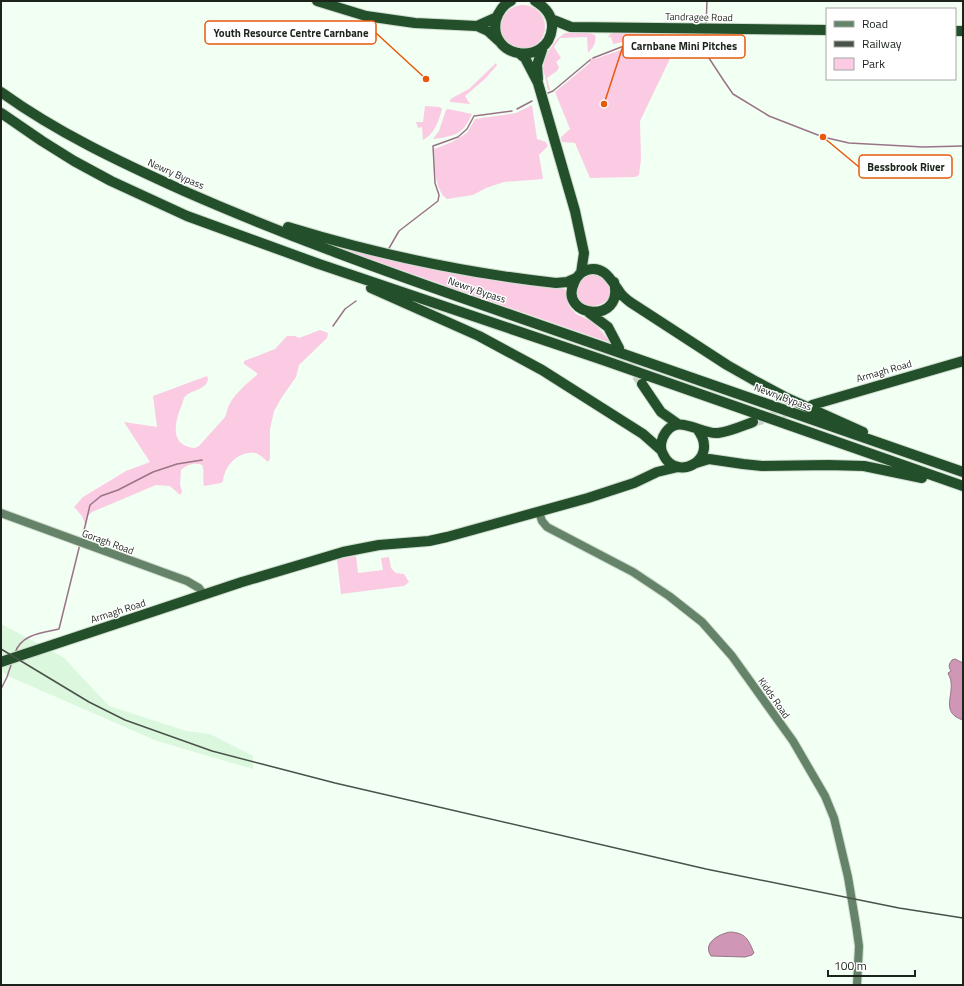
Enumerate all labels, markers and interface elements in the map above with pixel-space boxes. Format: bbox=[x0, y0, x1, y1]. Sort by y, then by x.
legend bbox=[826, 8, 956, 80]
street label: Tandragee Road bbox=[665, 9, 733, 25]
text: Road bbox=[862, 14, 888, 33]
callout: Youth Resource Centre Carnbane bbox=[205, 21, 376, 44]
text: Youth Resource Centre Carnbane bbox=[213, 25, 369, 41]
text: Railway bbox=[862, 34, 902, 53]
callout: Carnbane Mini Pitches bbox=[623, 35, 745, 58]
text: Carnbane Mini Pitches bbox=[631, 38, 737, 54]
text: Park bbox=[862, 54, 885, 73]
street label: Newry Bypass bbox=[145, 155, 207, 193]
callout: Bessbrook River bbox=[859, 155, 952, 178]
text: Bessbrook River bbox=[867, 159, 945, 175]
street label: Newry Bypass bbox=[446, 273, 508, 307]
street label: Armagh Road bbox=[854, 356, 914, 386]
street label: Newry Bypass bbox=[752, 380, 814, 414]
street label: Goragh Road bbox=[80, 526, 136, 558]
street label: Armagh Road bbox=[89, 595, 147, 627]
street label: Kidds Road bbox=[754, 674, 794, 722]
scale bar bbox=[828, 952, 915, 978]
text: 100 m bbox=[834, 956, 867, 975]

